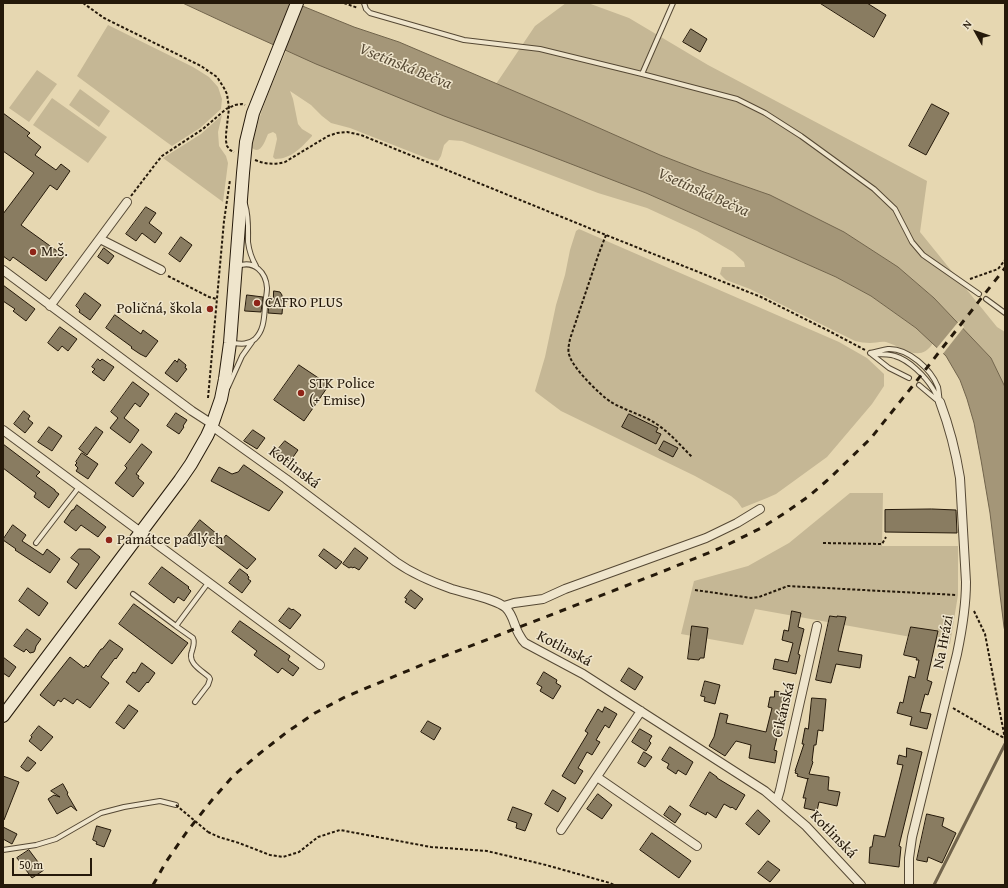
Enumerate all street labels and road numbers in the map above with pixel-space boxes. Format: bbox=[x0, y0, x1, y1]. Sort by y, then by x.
street label: Kotlinská bbox=[265, 443, 323, 493]
street label: Na Hrázi bbox=[930, 614, 958, 670]
street label: Kotlinská bbox=[534, 627, 594, 671]
street label: Cikánská bbox=[769, 681, 799, 739]
street label: Kotlinská bbox=[806, 807, 860, 863]

